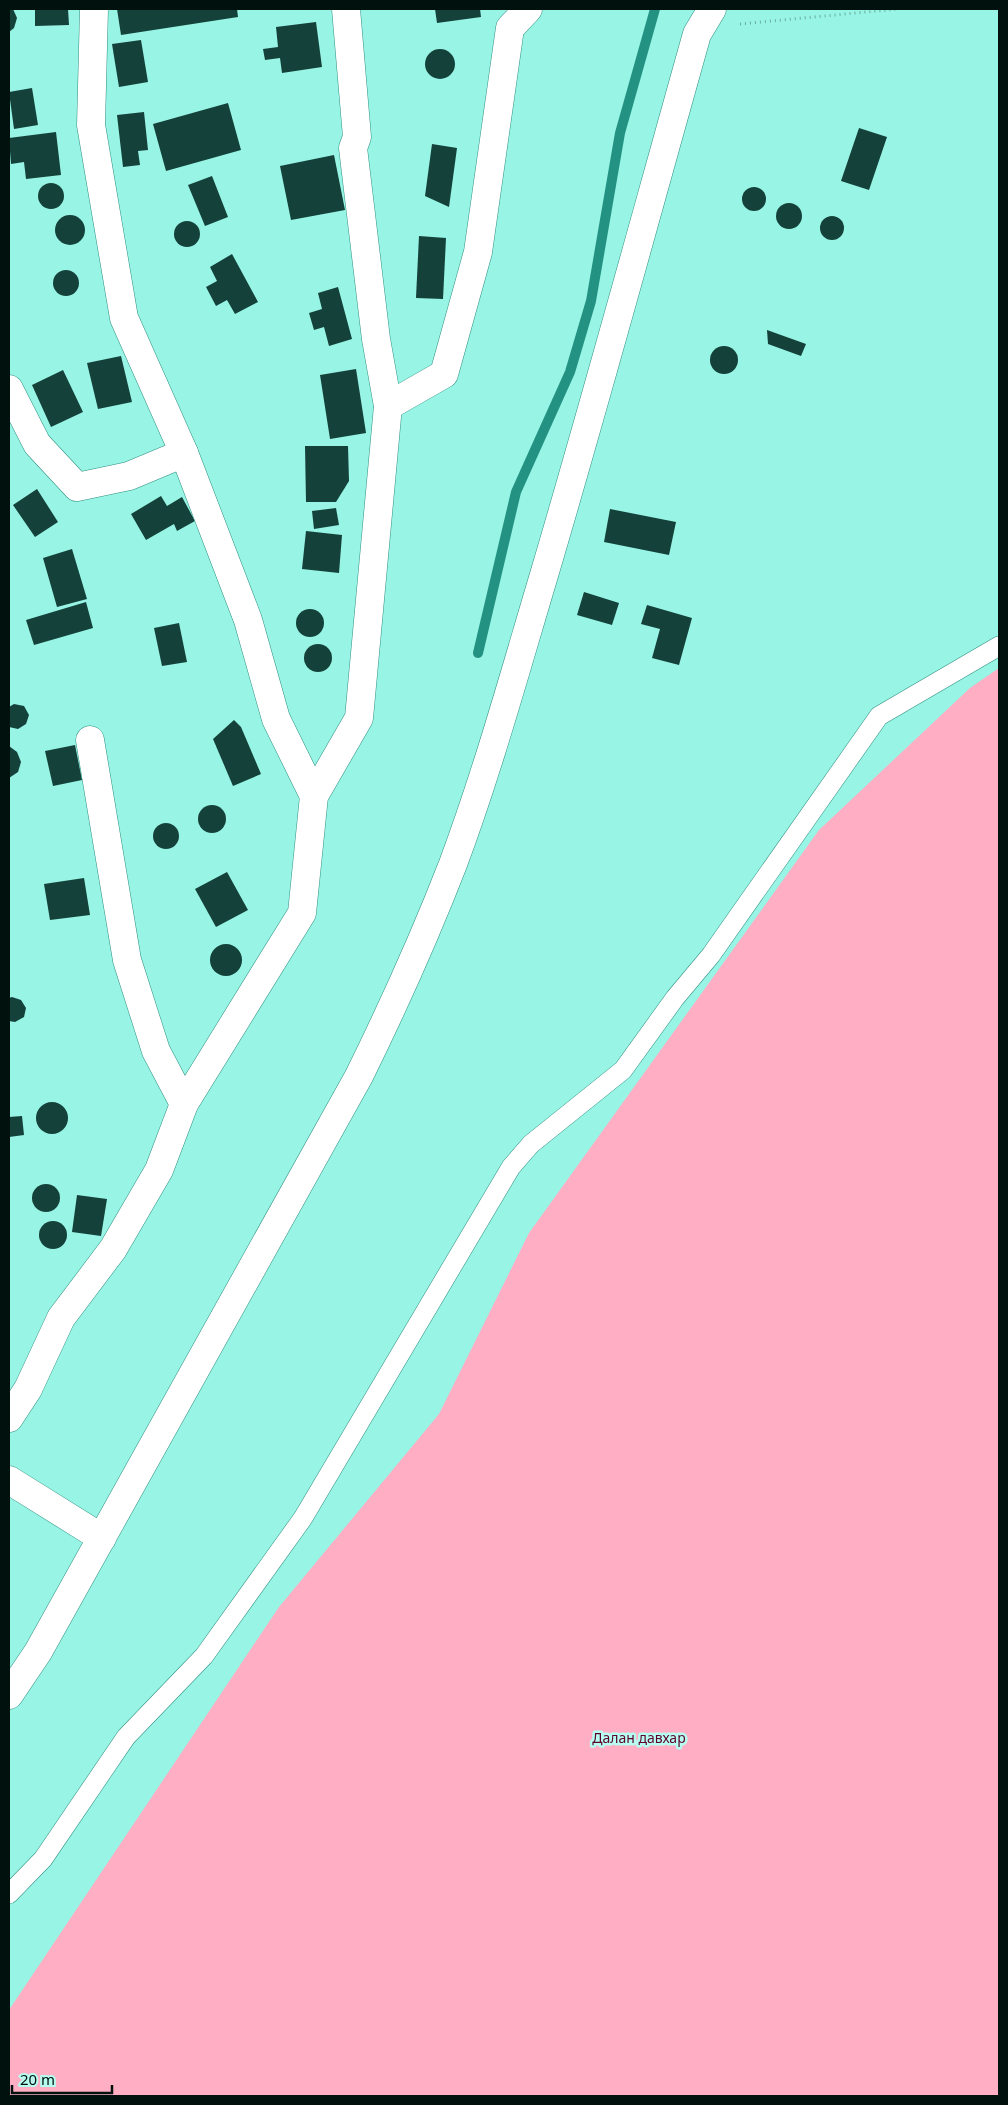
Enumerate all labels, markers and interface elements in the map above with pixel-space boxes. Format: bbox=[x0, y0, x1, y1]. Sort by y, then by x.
park label: Далан давхар bbox=[592, 1728, 686, 1747]
scale bar bbox=[12, 2062, 112, 2094]
text: 20 m bbox=[20, 2069, 55, 2089]

